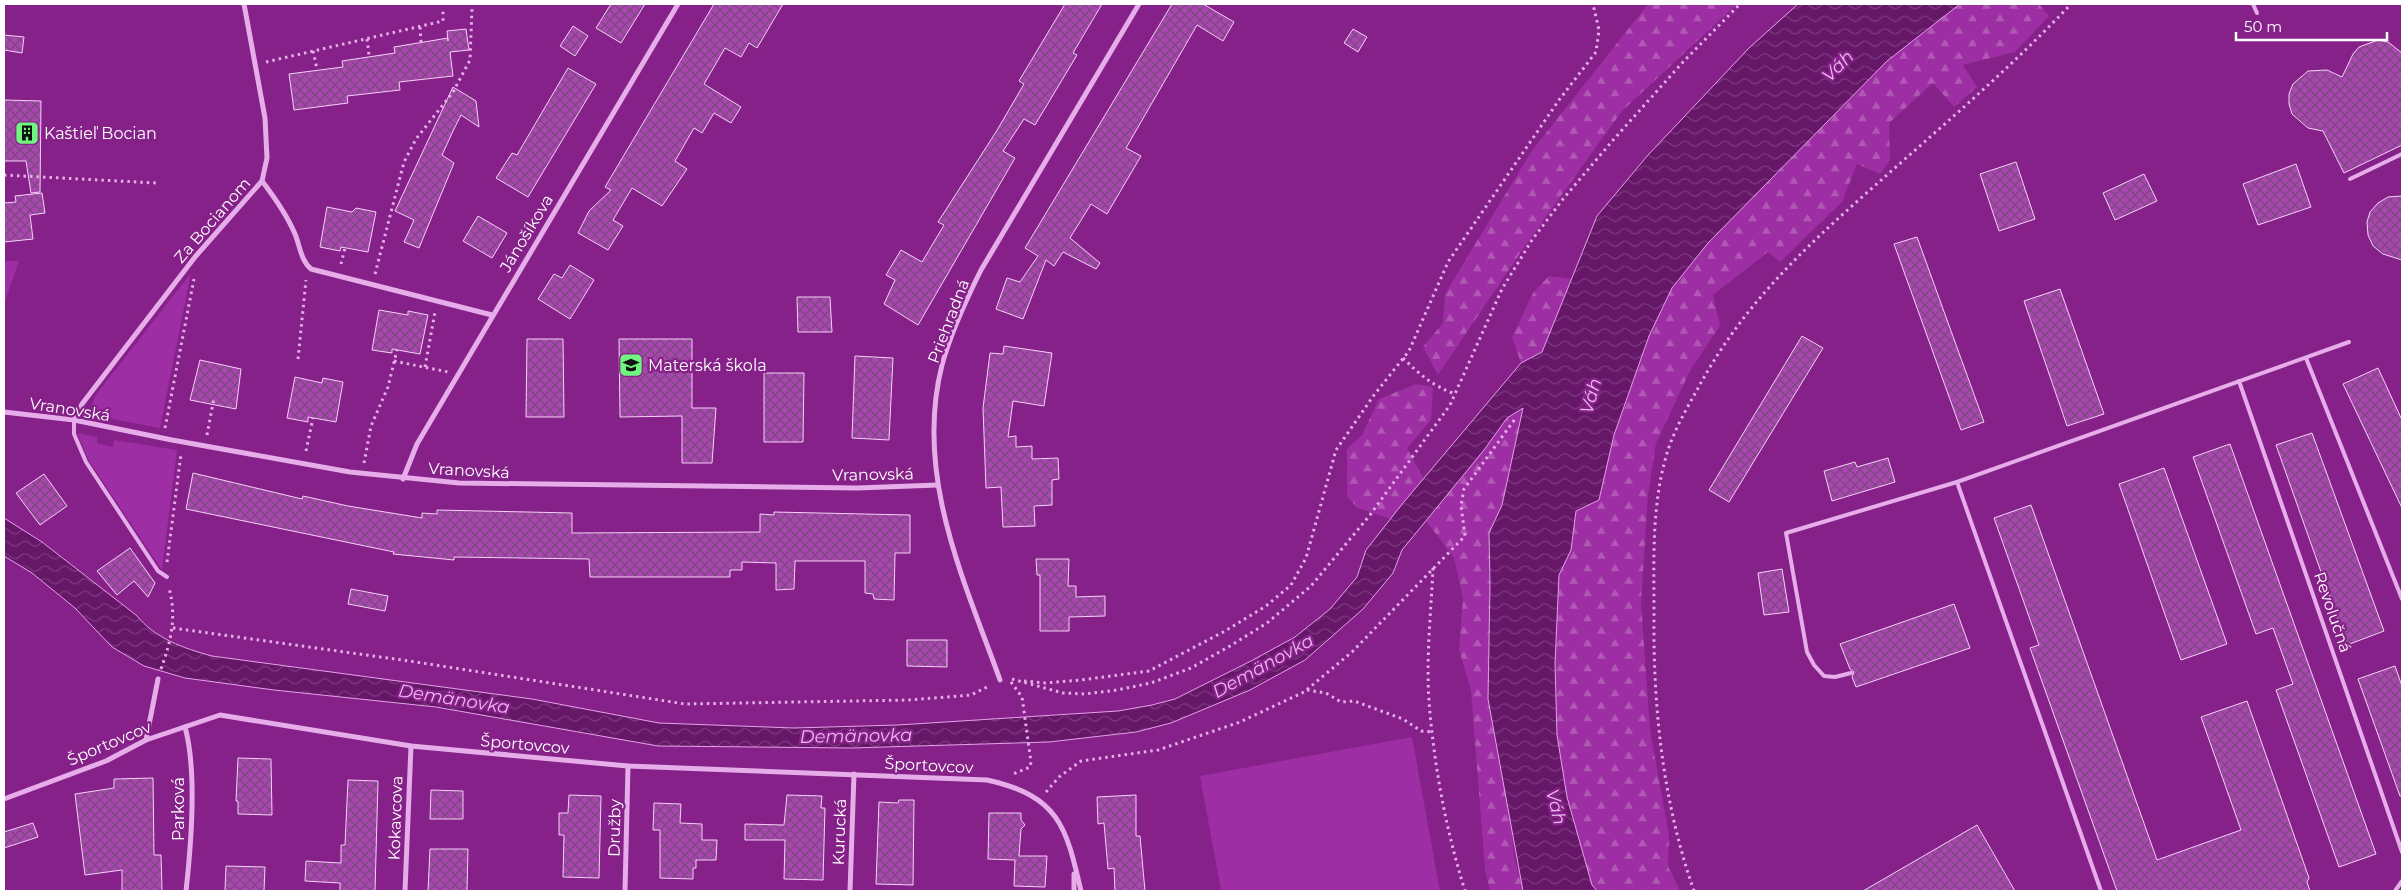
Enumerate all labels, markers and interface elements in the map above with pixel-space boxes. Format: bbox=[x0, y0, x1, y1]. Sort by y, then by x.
scale bar bbox=[2236, 10, 2387, 42]
text: 50 m bbox=[2244, 17, 2282, 36]
water label: Váh bbox=[1818, 46, 1858, 86]
building icon: Kaštieľ Bocian bbox=[14, 120, 40, 146]
place label: Kaštieľ Bocian bbox=[44, 124, 157, 143]
street label: Za Bocianom bbox=[170, 174, 255, 267]
street label: Jánošíkova bbox=[495, 191, 557, 276]
street label: Priehradná bbox=[924, 276, 973, 366]
school or university icon: Materská škola bbox=[618, 352, 644, 378]
place label: Materská škola bbox=[648, 356, 767, 375]
water label: Váh bbox=[1575, 376, 1607, 416]
street label: Vranovská bbox=[28, 394, 112, 425]
street label: Vranovská bbox=[428, 459, 510, 482]
street label: Vranovská bbox=[832, 464, 914, 485]
street label: Revolučná bbox=[2310, 569, 2355, 655]
water label: Demänovka bbox=[1208, 629, 1318, 703]
water label: Demänovka bbox=[397, 679, 511, 719]
street label: Športovcov bbox=[64, 717, 154, 770]
water label: Demänovka bbox=[800, 724, 912, 748]
street label: Športovcov bbox=[480, 731, 571, 758]
street label: Športovcov bbox=[884, 754, 974, 777]
street label: Kokavcova bbox=[385, 775, 406, 861]
street label: Parková bbox=[169, 777, 188, 841]
water label: Váh bbox=[1541, 787, 1571, 827]
street label: Kurucká bbox=[829, 798, 850, 866]
street label: Družby bbox=[604, 799, 625, 857]

